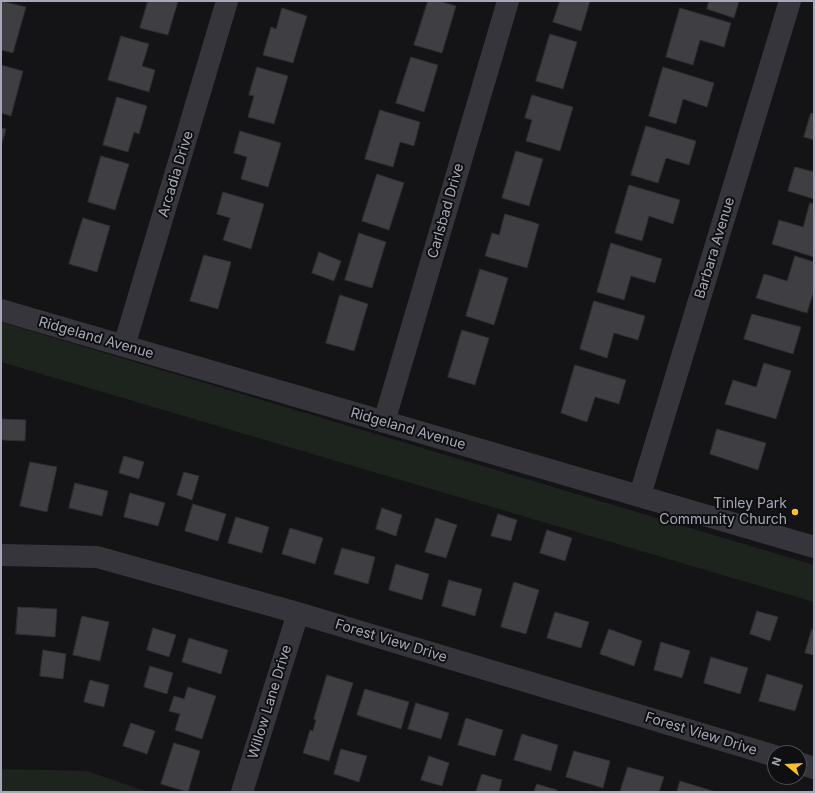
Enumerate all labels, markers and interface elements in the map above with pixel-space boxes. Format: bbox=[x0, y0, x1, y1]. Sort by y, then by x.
street label: Arcadia Drive bbox=[155, 129, 197, 219]
street label: Carlsbad Drive bbox=[424, 161, 468, 261]
street label: Barbara Avenue bbox=[692, 195, 738, 301]
street label: Ridgeland Avenue bbox=[37, 314, 155, 362]
street label: Ridgeland Avenue bbox=[349, 405, 467, 453]
place label: Tinley Park Community Church bbox=[659, 496, 787, 528]
marker: Tinley Park Community Church bbox=[790, 507, 800, 517]
street label: Forest View Drive bbox=[333, 616, 449, 666]
street label: Willow Lane Drive bbox=[245, 643, 295, 761]
street label: Forest View Drive bbox=[643, 709, 759, 759]
north arrow bbox=[767, 745, 807, 785]
text: N bbox=[769, 755, 784, 768]

